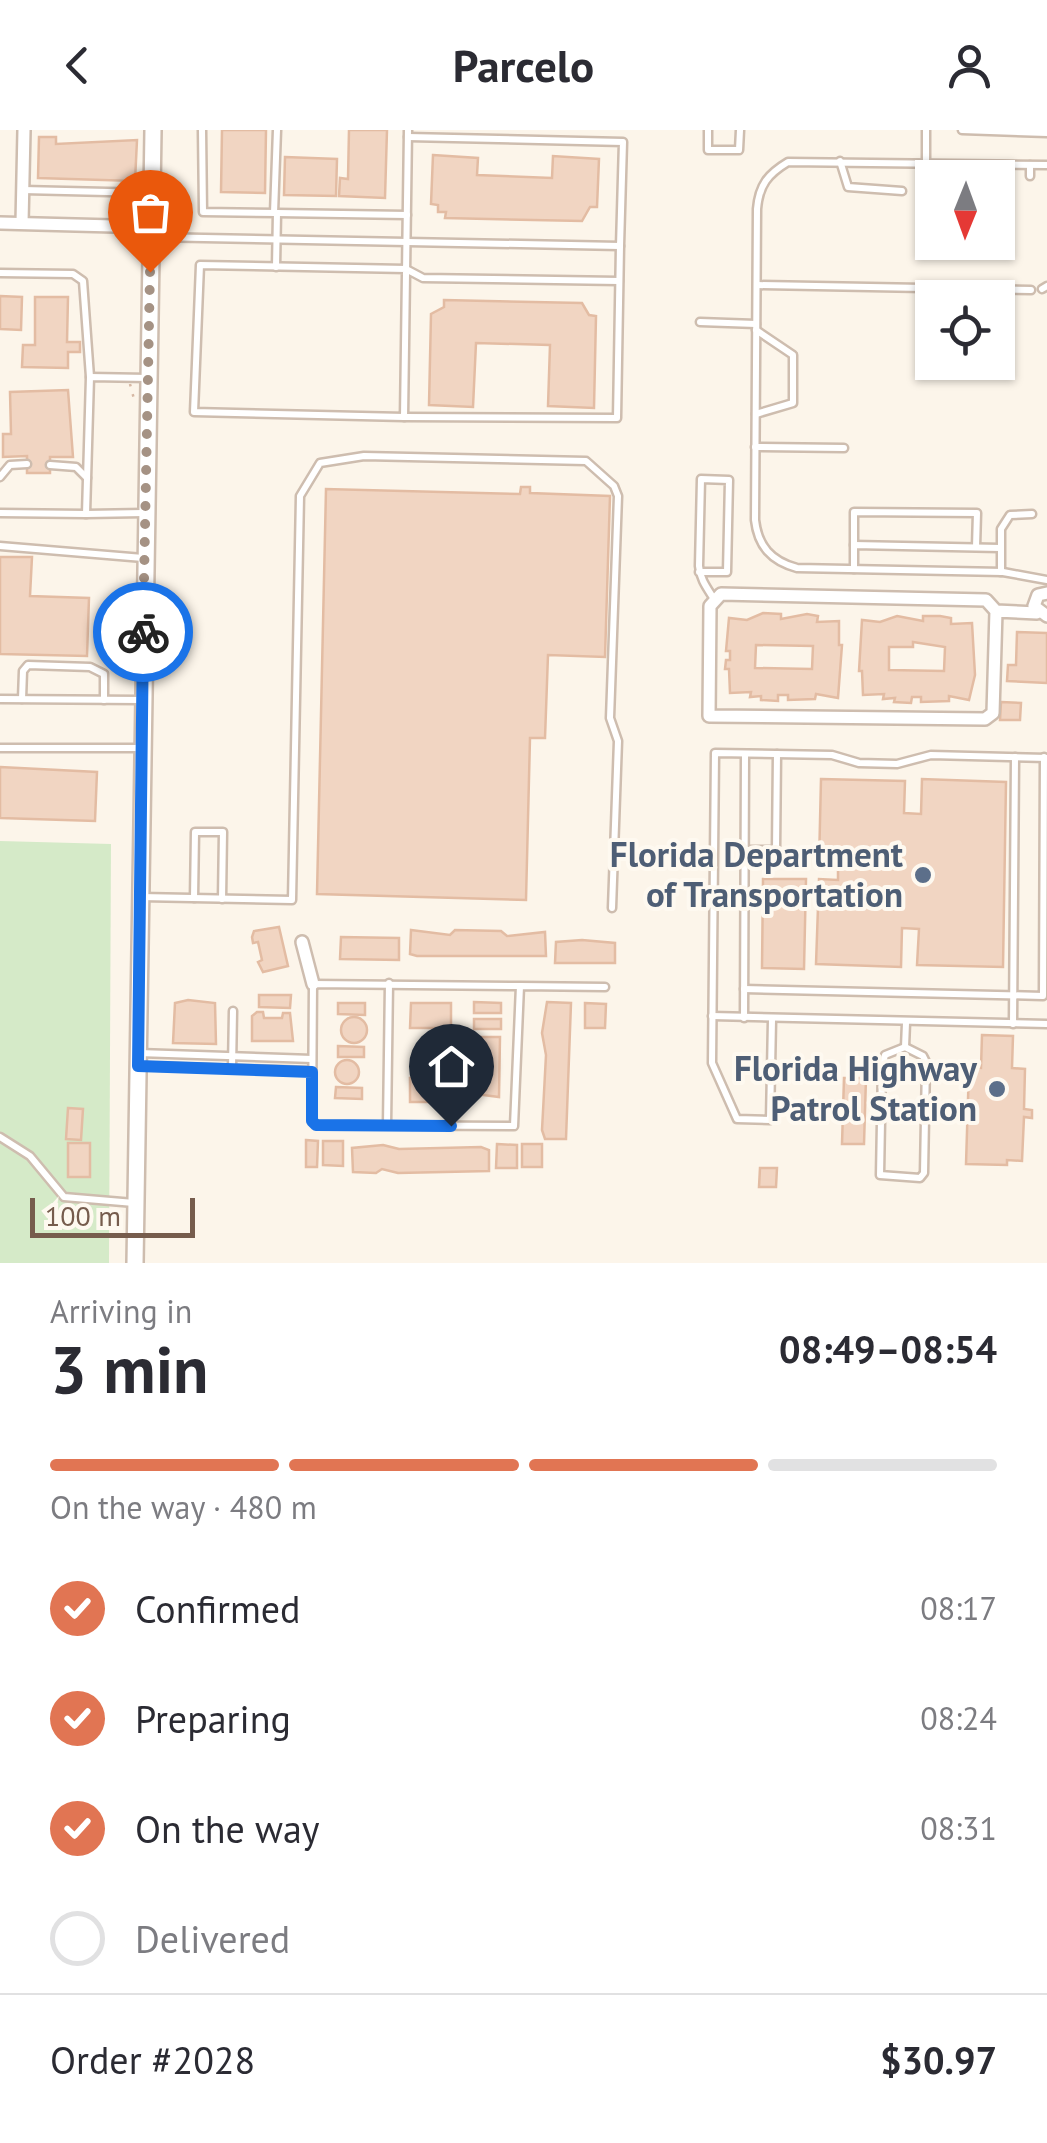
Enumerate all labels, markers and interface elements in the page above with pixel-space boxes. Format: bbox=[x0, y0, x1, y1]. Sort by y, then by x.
text: Parcelo bbox=[453, 36, 594, 94]
icon: back bbox=[50, 38, 105, 93]
icon: person bbox=[942, 38, 997, 93]
north arrow bbox=[915, 160, 1015, 260]
map controls bbox=[915, 160, 1015, 380]
pin bbox=[108, 170, 193, 273]
icon: bag bbox=[123, 185, 178, 240]
button: locate bbox=[915, 280, 1015, 380]
courier bbox=[93, 582, 193, 682]
icon: bike bbox=[116, 605, 171, 660]
place label: Florida Department of Transportation bbox=[610, 831, 904, 917]
marker: Florida Department of Transportation bbox=[912, 864, 934, 886]
pin bbox=[409, 1024, 494, 1127]
icon: home bbox=[424, 1039, 479, 1094]
place label: Florida Highway Patrol Station bbox=[734, 1045, 978, 1131]
marker: Florida Highway Patrol Station bbox=[986, 1078, 1008, 1100]
scale bar bbox=[30, 1193, 195, 1238]
text: 100 m bbox=[45, 1197, 121, 1234]
text: Arriving in bbox=[50, 1290, 192, 1332]
text: 08:49–08:54 bbox=[779, 1324, 997, 1373]
text: 3 min bbox=[50, 1327, 209, 1411]
text: On the way · 480 m bbox=[50, 1486, 317, 1528]
icon: check bbox=[50, 1581, 105, 1636]
text: Confirmed bbox=[135, 1584, 301, 1633]
text: 08:17 bbox=[920, 1587, 997, 1629]
icon: check bbox=[50, 1691, 105, 1746]
text: Preparing bbox=[135, 1694, 291, 1743]
text: 08:24 bbox=[920, 1697, 997, 1739]
icon: check bbox=[50, 1801, 105, 1856]
text: On the way bbox=[135, 1804, 320, 1853]
text: 08:31 bbox=[920, 1807, 997, 1849]
text: Delivered bbox=[135, 1914, 290, 1963]
text: Order #2028 bbox=[50, 2035, 255, 2084]
text: $30.97 bbox=[880, 2035, 997, 2084]

